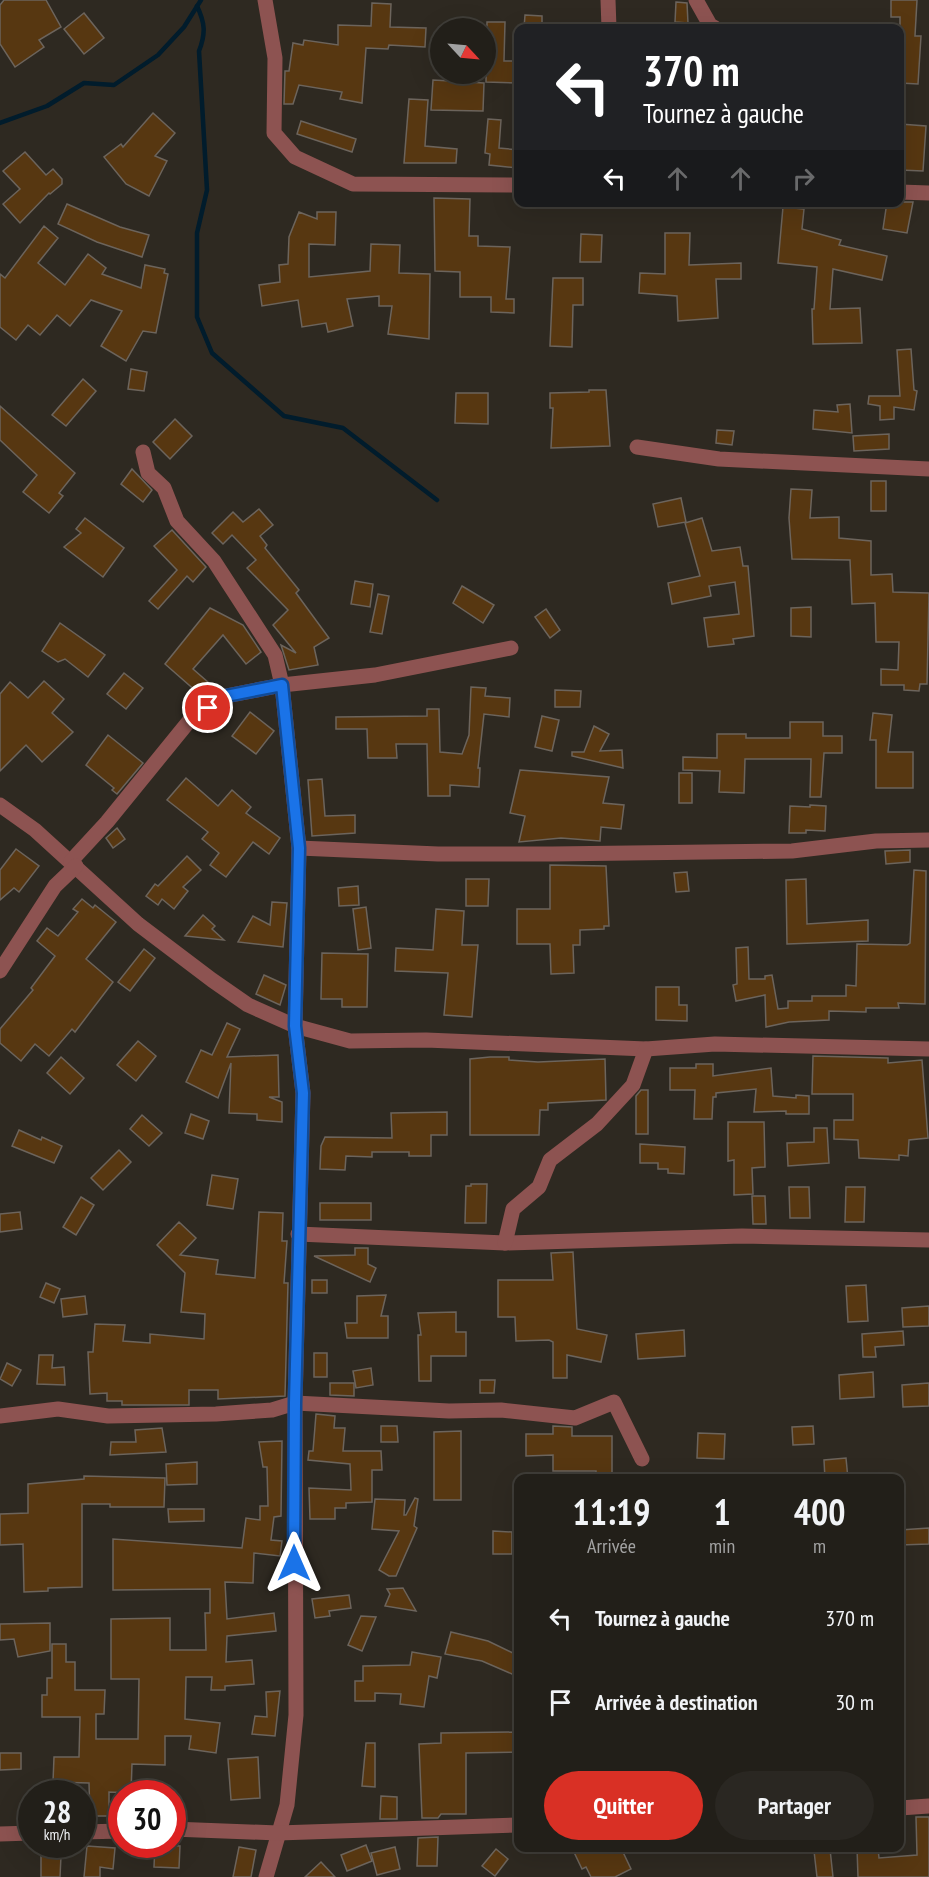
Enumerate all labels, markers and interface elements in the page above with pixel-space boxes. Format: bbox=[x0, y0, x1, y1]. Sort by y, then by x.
north arrow bbox=[430, 18, 496, 84]
map controls bbox=[430, 18, 496, 84]
text: 370 m bbox=[643, 43, 740, 98]
icon: left bbox=[544, 48, 622, 126]
text: Tournez à gauche bbox=[643, 96, 804, 130]
icon: left bbox=[598, 162, 631, 195]
icon: ahead bbox=[661, 162, 694, 195]
icon: ahead bbox=[724, 162, 757, 195]
icon: right bbox=[787, 162, 820, 195]
pin bbox=[182, 682, 233, 733]
icon: arrive bbox=[191, 691, 224, 724]
text: 11:19 bbox=[573, 1488, 650, 1535]
text: 1 bbox=[713, 1488, 731, 1535]
text: 400 bbox=[794, 1488, 845, 1535]
position arrow bbox=[262, 1531, 326, 1595]
text: Arrivée bbox=[587, 1533, 636, 1559]
text: min bbox=[709, 1533, 735, 1559]
text: m bbox=[813, 1533, 826, 1559]
icon: left bbox=[544, 1602, 577, 1635]
text: Tournez à gauche bbox=[595, 1604, 730, 1632]
text: 370 m bbox=[825, 1604, 874, 1632]
icon: arrive bbox=[544, 1686, 577, 1719]
text: Arrivée à destination bbox=[595, 1688, 758, 1716]
text: 30 m bbox=[835, 1688, 874, 1716]
button: Quitter bbox=[544, 1771, 703, 1840]
button: Partager bbox=[715, 1771, 874, 1840]
speed limit sign: 30 bbox=[108, 1780, 186, 1858]
text: 28 bbox=[43, 1792, 71, 1831]
text: km/h bbox=[44, 1825, 70, 1844]

